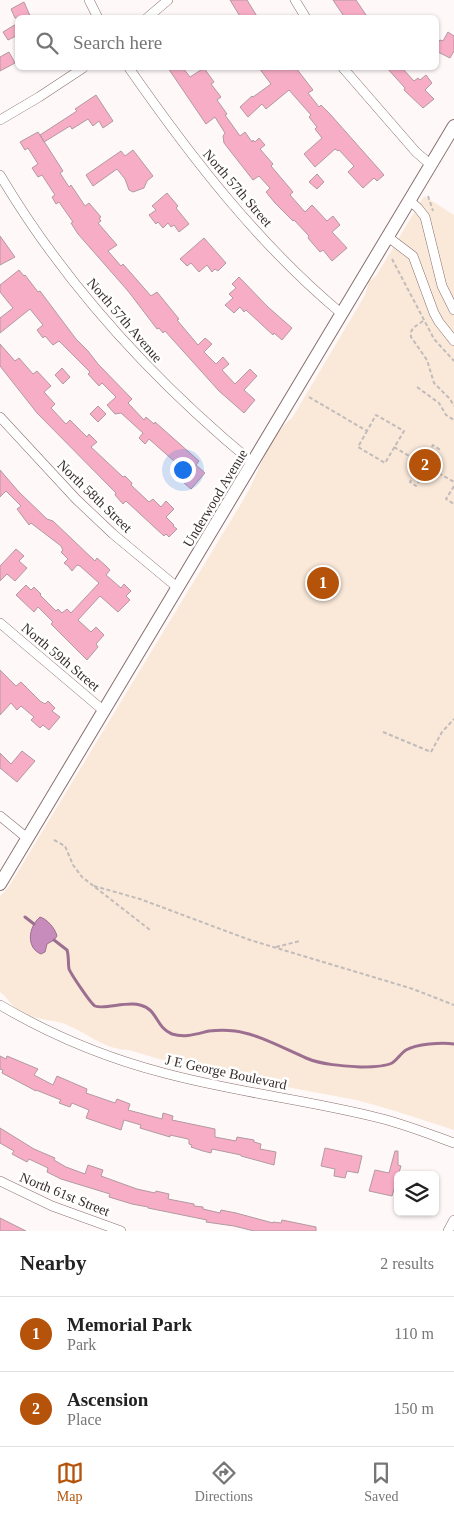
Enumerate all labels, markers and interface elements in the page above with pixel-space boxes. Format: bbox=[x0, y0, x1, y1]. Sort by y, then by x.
search box bbox=[15, 15, 439, 70]
icon: search bbox=[33, 29, 61, 57]
text: Search here bbox=[73, 32, 162, 53]
street label: North 57th Street bbox=[200, 147, 275, 230]
street label: North 57th Avenue bbox=[84, 275, 165, 365]
pin: 2 bbox=[409, 446, 441, 484]
street label: Underwood Avenue bbox=[180, 447, 251, 550]
street label: North 58th Street bbox=[54, 457, 135, 536]
your location bbox=[170, 457, 196, 483]
pin: 1 bbox=[307, 564, 339, 602]
street label: North 59th Street bbox=[19, 620, 103, 694]
street label: J E George Boulevard bbox=[164, 1052, 288, 1093]
street label: North 61st Street bbox=[18, 1170, 112, 1219]
map controls bbox=[394, 1171, 439, 1216]
button: layers bbox=[394, 1171, 439, 1216]
text: Nearby bbox=[20, 1251, 87, 1275]
text: 2 results bbox=[380, 1255, 434, 1272]
text: Memorial Park bbox=[67, 1314, 192, 1335]
text: 1 bbox=[32, 1325, 40, 1342]
text: 110 m bbox=[394, 1325, 434, 1342]
text: Park bbox=[67, 1336, 96, 1353]
text: Ascension bbox=[67, 1389, 148, 1410]
text: 2 bbox=[32, 1400, 40, 1417]
text: 150 m bbox=[394, 1400, 434, 1417]
text: Place bbox=[67, 1411, 102, 1428]
tab: Map bbox=[56, 1459, 84, 1505]
tab: Directions bbox=[195, 1459, 253, 1505]
tab: Saved bbox=[364, 1459, 398, 1505]

